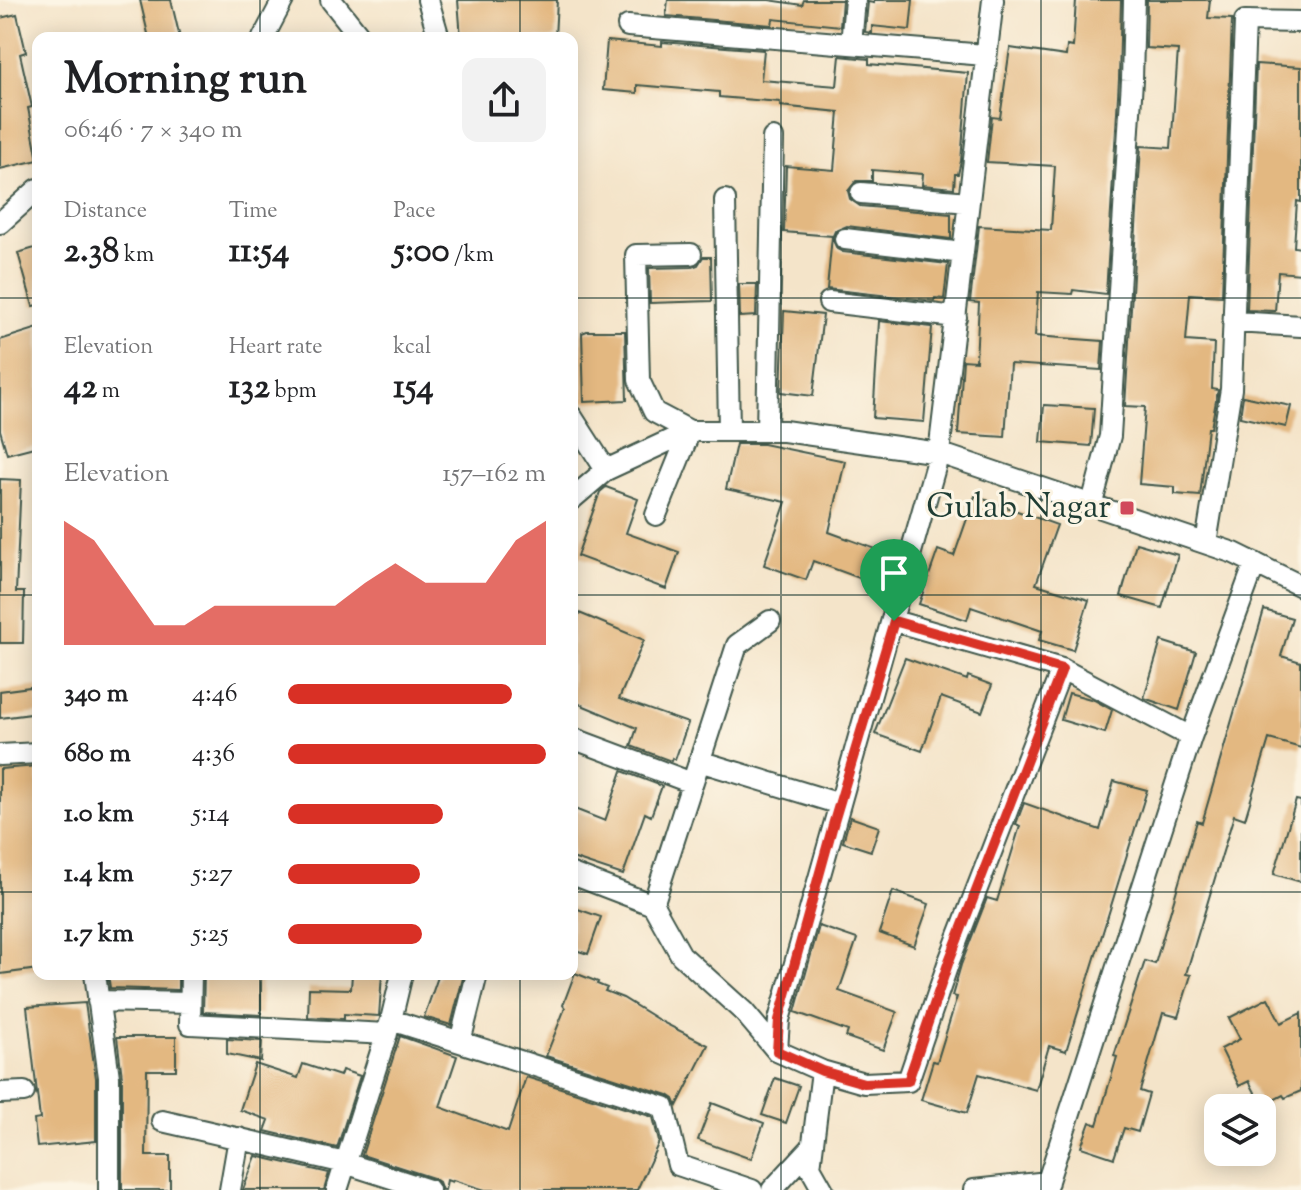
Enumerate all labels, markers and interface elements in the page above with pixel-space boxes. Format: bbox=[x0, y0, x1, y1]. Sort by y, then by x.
text: Morning run bbox=[64, 50, 307, 113]
button: share bbox=[462, 58, 546, 142]
text: 06:46 · 7 × 340 m bbox=[64, 112, 243, 149]
text: Distance bbox=[64, 196, 147, 228]
text: Time bbox=[229, 196, 278, 228]
text: Pace bbox=[393, 196, 435, 228]
text: 2.38 bbox=[64, 228, 119, 277]
text: 11:54 bbox=[229, 228, 289, 277]
text: 5:00 bbox=[393, 228, 449, 277]
text: km bbox=[119, 240, 154, 272]
text: /km bbox=[449, 240, 494, 272]
text: Elevation bbox=[64, 332, 153, 364]
text: Heart rate bbox=[229, 332, 323, 364]
text: kcal bbox=[393, 332, 431, 364]
text: 42 bbox=[64, 364, 97, 413]
text: 132 bbox=[229, 364, 270, 413]
text: 154 bbox=[393, 364, 434, 413]
text: m bbox=[97, 376, 120, 408]
text: bpm bbox=[270, 376, 317, 408]
text: Elevation bbox=[64, 456, 169, 493]
text: 157–162 m bbox=[442, 456, 546, 493]
place label: Gulab Nagar bbox=[926, 484, 1111, 533]
marker: Gulab Nagar bbox=[1118, 499, 1136, 517]
pin bbox=[860, 539, 928, 621]
icon: arrive bbox=[872, 551, 916, 595]
text: 340 m bbox=[64, 676, 128, 713]
text: 4:46 bbox=[192, 676, 238, 713]
text: 680 m bbox=[64, 736, 131, 773]
text: 4:36 bbox=[192, 736, 235, 773]
text: 1.0 km bbox=[64, 796, 134, 833]
text: 5:14 bbox=[192, 796, 230, 833]
text: 1.4 km bbox=[64, 856, 134, 893]
text: 5:27 bbox=[192, 856, 233, 893]
text: 1.7 km bbox=[64, 916, 134, 953]
text: 5:25 bbox=[192, 916, 229, 953]
map controls bbox=[1204, 1094, 1276, 1166]
button: layers bbox=[1204, 1094, 1276, 1166]

